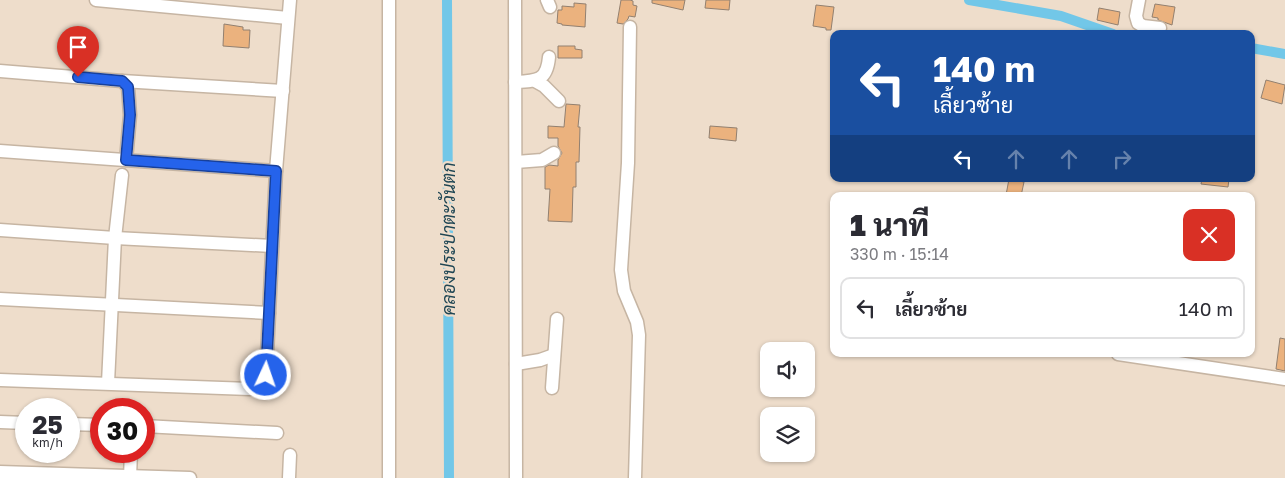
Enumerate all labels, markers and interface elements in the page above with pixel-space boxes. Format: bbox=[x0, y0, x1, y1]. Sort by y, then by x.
pin bbox=[57, 26, 99, 77]
icon: arrive bbox=[64, 33, 92, 61]
text: 140 m bbox=[933, 48, 1035, 90]
icon: left bbox=[850, 50, 915, 115]
text: เลี้ยวซ้าย bbox=[933, 91, 1013, 118]
icon: left bbox=[949, 145, 977, 173]
icon: ahead bbox=[1002, 145, 1030, 173]
icon: ahead bbox=[1055, 145, 1083, 173]
icon: right bbox=[1108, 145, 1136, 173]
water label: คลองประปาตะวันตก bbox=[437, 162, 459, 316]
text: 1 นาที bbox=[850, 207, 929, 243]
button: close bbox=[1183, 209, 1235, 261]
text: 330 m · 15:14 bbox=[850, 244, 949, 264]
icon: left bbox=[852, 294, 880, 322]
text: เลี้ยวซ้าย bbox=[895, 297, 967, 320]
text: 140 m bbox=[1179, 297, 1233, 320]
map controls bbox=[760, 342, 815, 462]
button: sound bbox=[760, 342, 815, 397]
position arrow bbox=[239, 348, 291, 400]
speed limit sign: 30 bbox=[90, 398, 155, 463]
button: layers bbox=[760, 407, 815, 462]
text: 25 bbox=[32, 409, 63, 440]
text: km/h bbox=[32, 435, 63, 450]

